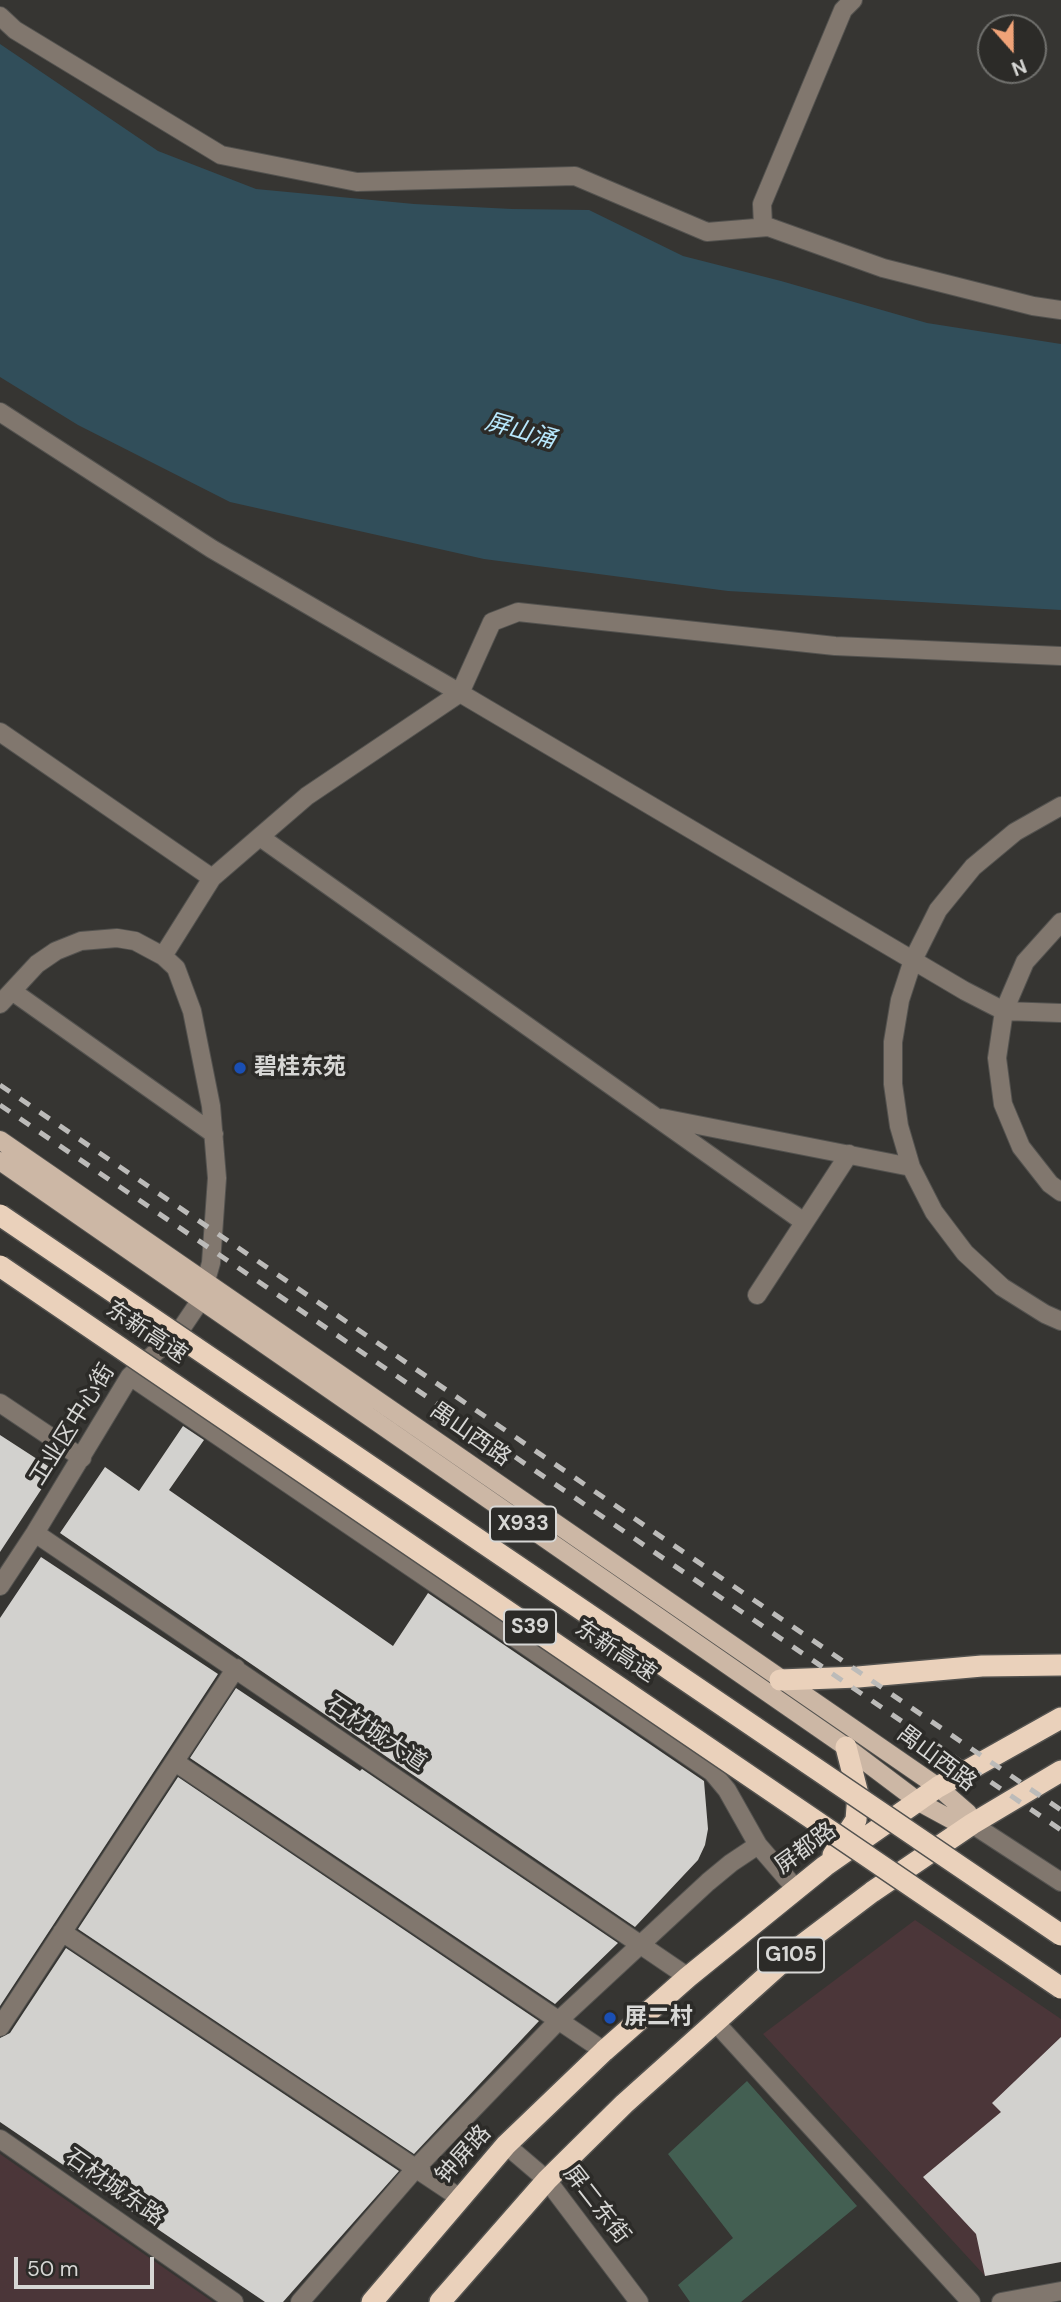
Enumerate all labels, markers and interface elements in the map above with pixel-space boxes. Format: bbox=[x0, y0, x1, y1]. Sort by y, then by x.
north arrow bbox=[977, 14, 1047, 84]
text: N bbox=[1008, 53, 1030, 81]
water label: 屏山涌 bbox=[481, 408, 559, 456]
place label: 碧桂东苑 bbox=[254, 1054, 346, 1082]
marker: 碧桂东苑 bbox=[232, 1060, 248, 1076]
street label: 东新高速 bbox=[100, 1296, 192, 1370]
street label: 工业区中心街 bbox=[25, 1359, 121, 1491]
street label: 禺山西路 bbox=[424, 1397, 516, 1473]
road number: X933 bbox=[490, 1506, 556, 1542]
road number: S39 bbox=[504, 1610, 556, 1644]
street label: 东新高速 bbox=[569, 1615, 661, 1689]
street label: 石材城大道 bbox=[321, 1690, 431, 1778]
street label: 禺山西路 bbox=[891, 1720, 981, 1798]
street label: 屏都路 bbox=[770, 1818, 842, 1880]
road number: G105 bbox=[758, 1938, 824, 1972]
place label: 屏二村 bbox=[624, 2004, 693, 2032]
marker: 屏二村 bbox=[602, 2010, 618, 2026]
street label: 钟屏路 bbox=[431, 2120, 497, 2190]
street label: 石材城东路 bbox=[59, 2144, 169, 2232]
street label: 屏二东街 bbox=[557, 2160, 635, 2250]
scale bar bbox=[18, 2242, 158, 2286]
text: 50 m bbox=[27, 2255, 78, 2283]

